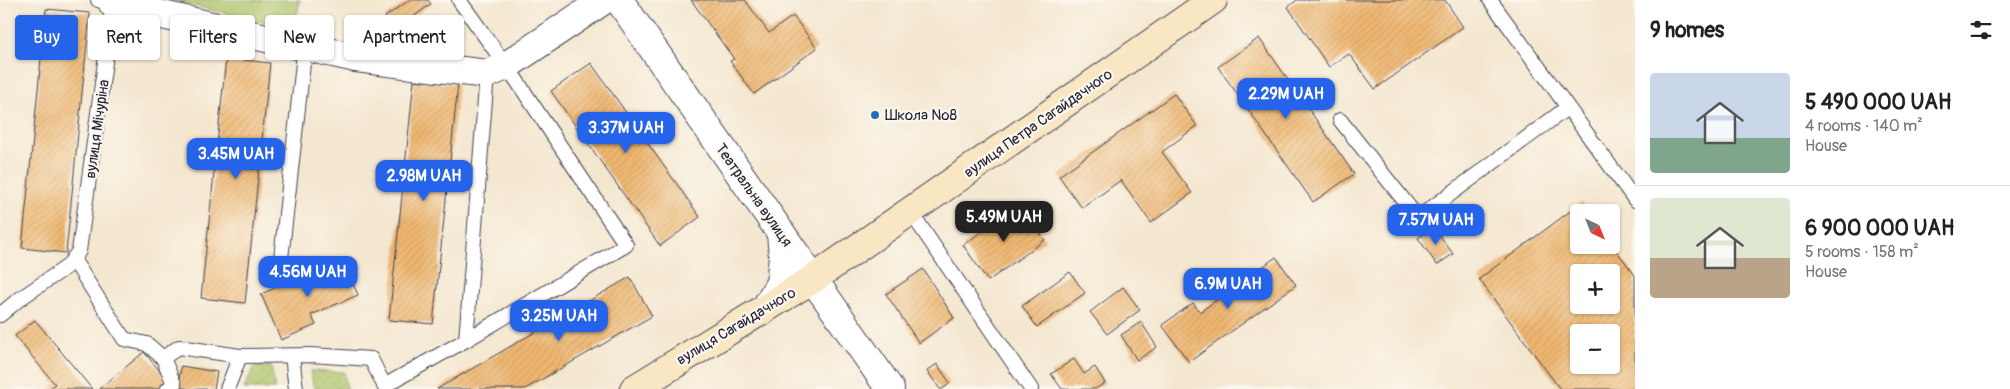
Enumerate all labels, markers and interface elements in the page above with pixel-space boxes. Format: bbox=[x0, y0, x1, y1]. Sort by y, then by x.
chip: Buy bbox=[15, 15, 78, 60]
chip: Rent bbox=[88, 15, 160, 60]
chip: Filters bbox=[170, 15, 255, 60]
chip: New bbox=[265, 15, 334, 60]
chip: Apartment bbox=[344, 15, 464, 60]
icon: filters bbox=[1967, 16, 1995, 44]
text: 9 homes bbox=[1650, 17, 1724, 44]
street label: вулиця Петра Сагайдачного bbox=[960, 65, 1116, 182]
street label: вулиця Мічуріна bbox=[81, 78, 114, 180]
pin: 2.29M UAH bbox=[1229, 78, 1343, 120]
text: 2.29M UAH bbox=[1248, 84, 1324, 104]
text: 5 490 000 UAH bbox=[1805, 89, 1951, 116]
icon: home bbox=[1690, 93, 1750, 153]
place label: Школа №8 bbox=[885, 106, 957, 125]
marker: Школа №8 bbox=[869, 109, 881, 121]
pin: 3.37M UAH bbox=[569, 112, 683, 154]
text: 4 rooms · 140 m² bbox=[1805, 116, 1923, 136]
text: 3.37M UAH bbox=[588, 118, 664, 138]
text: House bbox=[1805, 136, 1847, 156]
pin: 3.45M UAH bbox=[179, 138, 293, 180]
street label: Театральна вулиця bbox=[711, 140, 796, 251]
text: 3.45M UAH bbox=[198, 144, 274, 164]
pin: 2.98M UAH bbox=[367, 160, 481, 202]
text: 2.98M UAH bbox=[387, 166, 461, 186]
pin: 5.49M UAH bbox=[947, 200, 1061, 243]
pin: 7.57M UAH bbox=[1379, 204, 1493, 246]
north arrow bbox=[1570, 204, 1620, 254]
map controls bbox=[1570, 204, 1620, 374]
text: 5.49M UAH bbox=[966, 207, 1042, 227]
text: 7.57M UAH bbox=[1398, 210, 1474, 230]
text: 6 900 000 UAH bbox=[1805, 215, 1954, 242]
icon: home bbox=[1690, 218, 1750, 278]
text: 5 rooms · 158 m² bbox=[1805, 242, 1919, 262]
pin: 4.56M UAH bbox=[251, 256, 365, 298]
text: 4.56M UAH bbox=[270, 262, 346, 282]
text: House bbox=[1805, 262, 1847, 282]
button: + bbox=[1570, 264, 1620, 314]
pin: 6.9M UAH bbox=[1176, 268, 1280, 310]
text: 6.9M UAH bbox=[1194, 274, 1262, 294]
street label: вулиця Сагайдачного bbox=[673, 283, 799, 370]
pin: 3.25M UAH bbox=[502, 300, 616, 342]
text: 3.25M UAH bbox=[521, 306, 597, 326]
button: − bbox=[1570, 324, 1620, 374]

